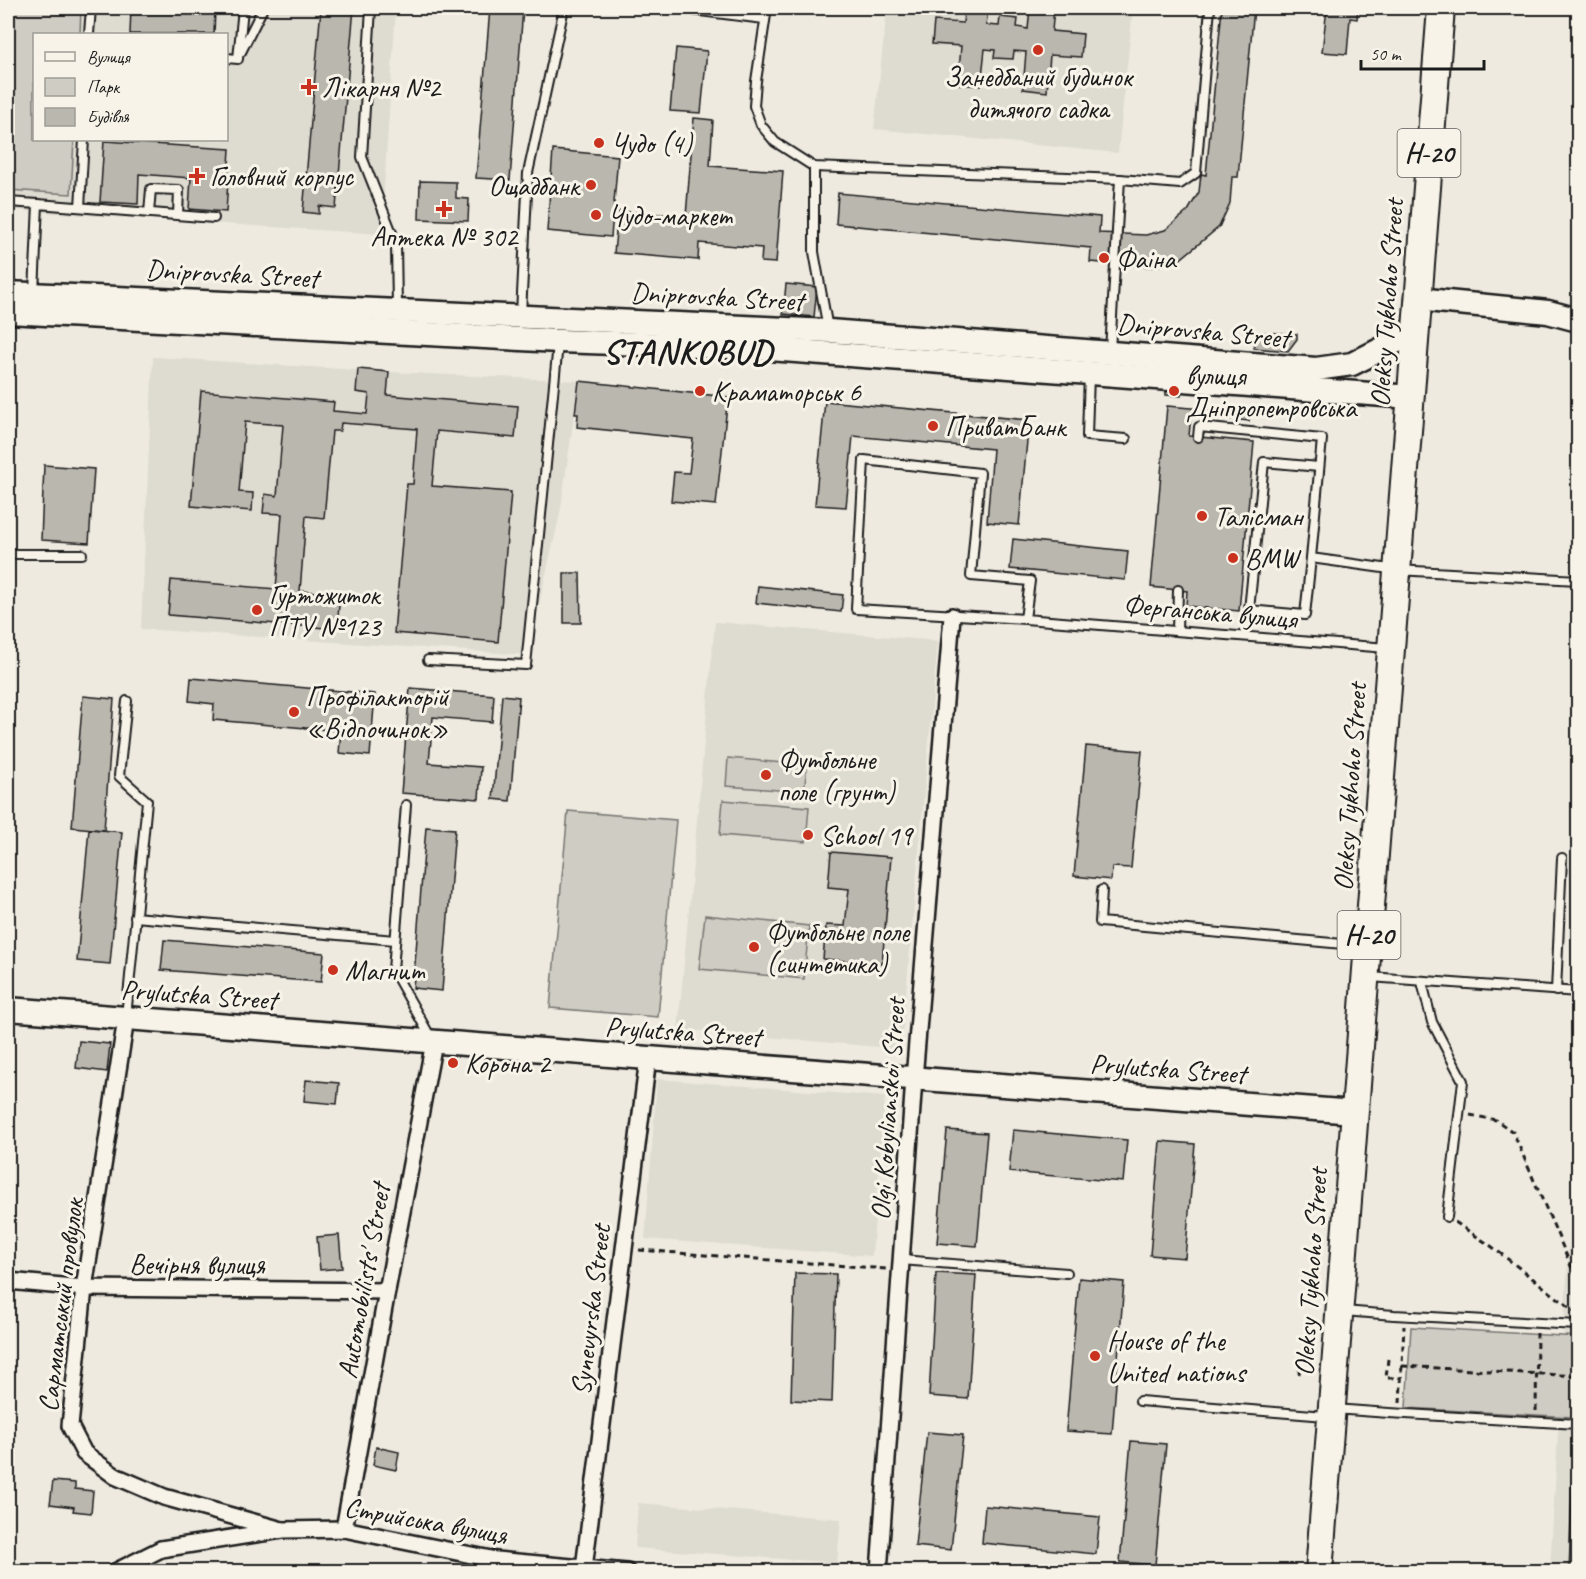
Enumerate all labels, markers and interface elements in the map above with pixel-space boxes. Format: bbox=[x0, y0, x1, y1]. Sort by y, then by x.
legend bbox=[33, 33, 228, 141]
scale bar bbox=[1361, 33, 1484, 71]
marker: Занедбаний будинок дитячого садка bbox=[1031, 43, 1045, 57]
text: 50 m bbox=[1370, 43, 1403, 65]
text: Вулиця bbox=[87, 46, 131, 68]
place label: Занедбаний будинок дитячого садка bbox=[944, 59, 1135, 126]
place label: Лікарня №2 bbox=[322, 70, 442, 105]
text: Парк bbox=[87, 76, 121, 98]
marker: Лікарня №2 bbox=[300, 78, 318, 96]
text: Будівля bbox=[87, 106, 130, 128]
place label: Чудо (4) bbox=[611, 126, 694, 161]
road number: Н-20 bbox=[1398, 129, 1460, 177]
marker: Чудо (4) bbox=[592, 136, 606, 150]
place label: Головний корпус bbox=[210, 159, 355, 194]
marker: Головний корпус bbox=[188, 167, 206, 185]
place label: Ощадбанк bbox=[489, 168, 582, 203]
marker: Ощадбанк bbox=[584, 178, 598, 192]
street label: Oleksy Tykhoho Street bbox=[1362, 195, 1411, 408]
place label: Чудо-маркет bbox=[608, 198, 733, 233]
marker: Аптека № 302 bbox=[437, 202, 451, 216]
marker: Чудо-маркет bbox=[589, 208, 603, 222]
place label: Аптека № 302 bbox=[371, 219, 520, 254]
place label: Фаіна bbox=[1116, 241, 1177, 276]
street label: Dniprovska Street bbox=[145, 251, 323, 296]
marker: Фаіна bbox=[1097, 251, 1111, 265]
street label: Dniprovska Street bbox=[630, 274, 808, 319]
street label: Dniprovska Street bbox=[1115, 306, 1294, 356]
district label: STANKOBUD bbox=[603, 330, 776, 373]
place label: вулиця Дніпропетровська bbox=[1186, 358, 1358, 425]
place label: Краматорськ 6 bbox=[712, 374, 862, 409]
marker: Краматорськ 6 bbox=[693, 384, 707, 398]
marker: вулиця Дніпропетровська bbox=[1167, 384, 1181, 398]
place label: ПриватБанк bbox=[945, 409, 1068, 444]
marker: ПриватБанк bbox=[926, 419, 940, 433]
place label: Талісман bbox=[1214, 499, 1305, 534]
marker: Талісман bbox=[1195, 509, 1209, 523]
place label: BMW bbox=[1245, 541, 1302, 576]
marker: BMW bbox=[1226, 551, 1240, 565]
place label: Гуртожиток ПТУ №123 bbox=[269, 577, 383, 644]
street label: Ферганська вулиця bbox=[1122, 586, 1300, 637]
marker: Гуртожиток ПТУ №123 bbox=[250, 603, 264, 617]
place label: Профілакторій «Відпочинок» bbox=[306, 679, 450, 746]
street label: Oleksy Tykhoho Street bbox=[1325, 679, 1374, 892]
marker: Профілакторій «Відпочинок» bbox=[287, 705, 301, 719]
place label: Футбольне поле (грунт) bbox=[778, 742, 896, 809]
marker: Футбольне поле (грунт) bbox=[759, 768, 773, 782]
place label: School 19 bbox=[820, 818, 915, 853]
marker: School 19 bbox=[801, 828, 815, 842]
road number: Н-20 bbox=[1338, 911, 1400, 959]
place label: Футбольне поле (синтетика) bbox=[766, 914, 911, 981]
marker: Футбольне поле (синтетика) bbox=[747, 940, 761, 954]
place label: Магнит bbox=[345, 953, 426, 988]
marker: Магнит bbox=[326, 963, 340, 977]
street label: Prylutska Street bbox=[120, 972, 282, 1018]
street label: Olgi Kobylianskoi Street bbox=[862, 994, 913, 1221]
street label: Prylutska Street bbox=[604, 1009, 766, 1055]
place label: Корона 2 bbox=[465, 1046, 552, 1081]
street label: Prylutska Street bbox=[1089, 1046, 1251, 1092]
marker: Корона 2 bbox=[446, 1056, 460, 1070]
street label: Oleksy Tykhoho Street bbox=[1286, 1164, 1335, 1377]
street label: Automobilists' Street bbox=[329, 1177, 398, 1381]
street label: Сарматський провулок bbox=[30, 1194, 91, 1414]
street label: Synevyrska Street bbox=[563, 1220, 619, 1397]
street label: Вечірня вулиця bbox=[129, 1247, 266, 1282]
place label: House of the United nations bbox=[1107, 1323, 1248, 1390]
marker: House of the United nations bbox=[1088, 1349, 1102, 1363]
street label: Стрийська вулиця bbox=[342, 1489, 511, 1552]

